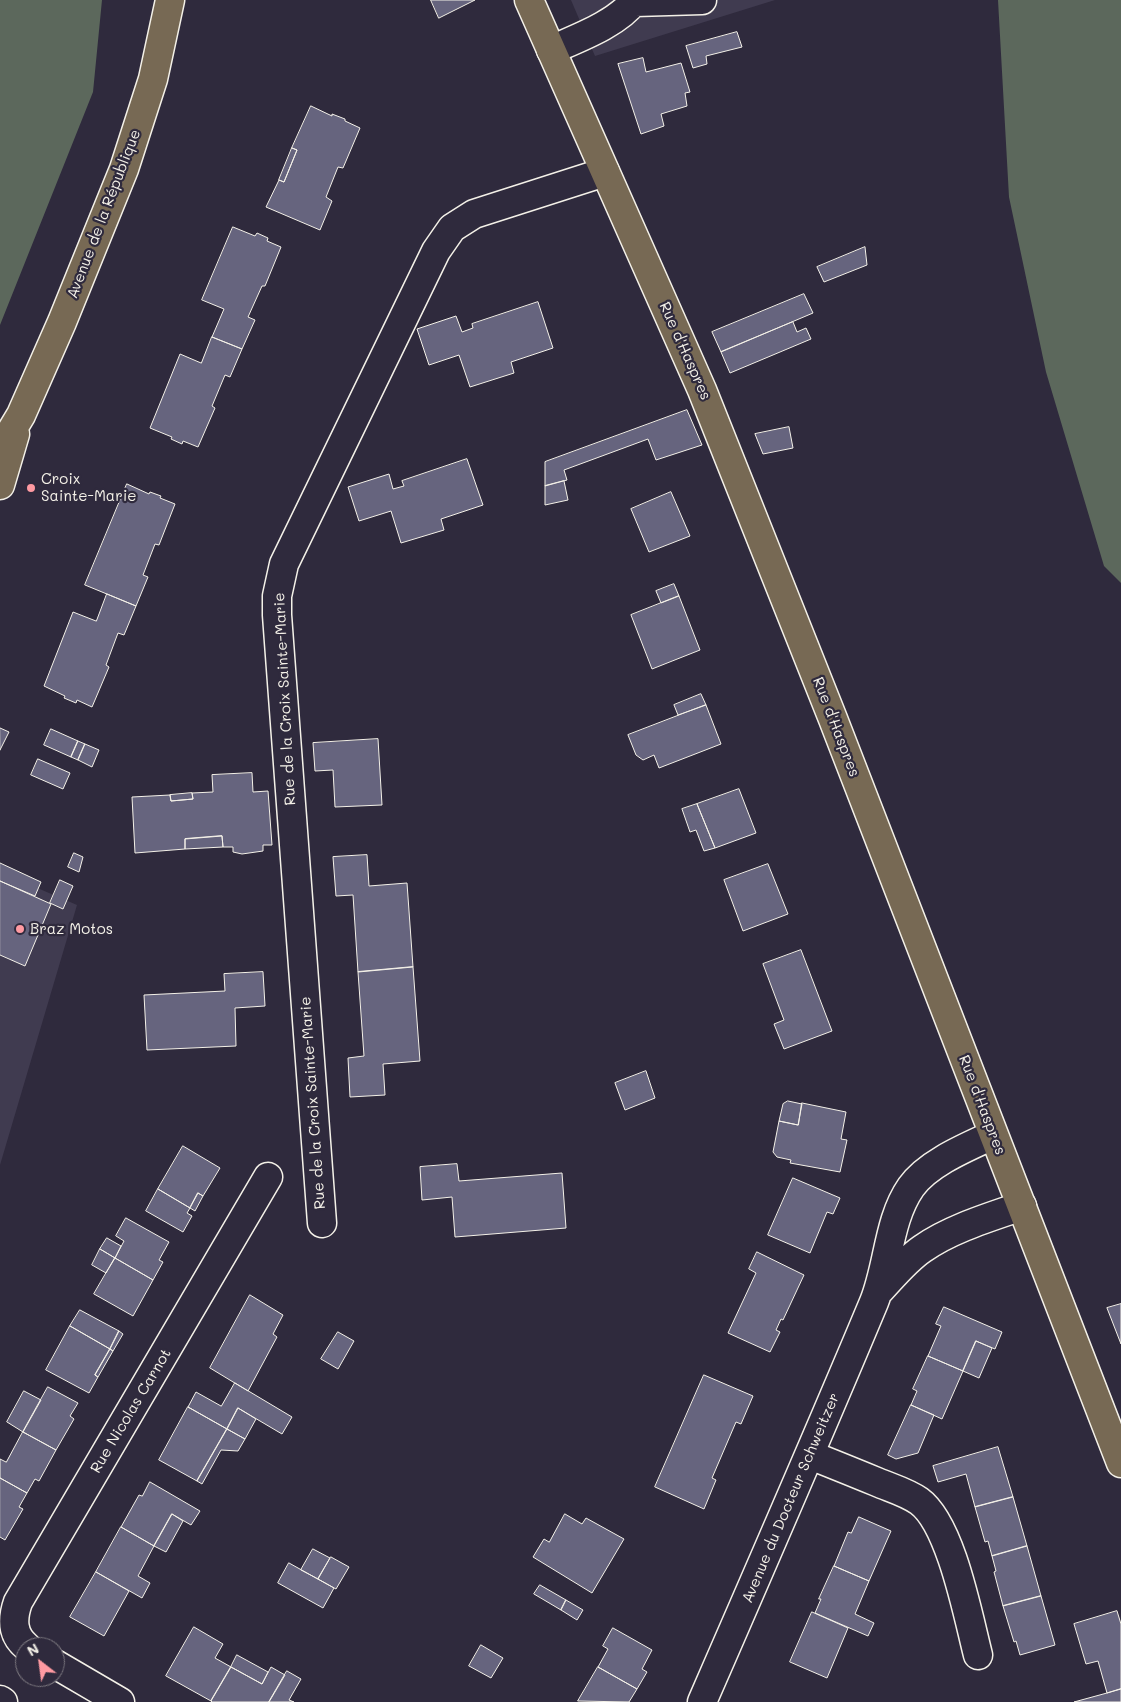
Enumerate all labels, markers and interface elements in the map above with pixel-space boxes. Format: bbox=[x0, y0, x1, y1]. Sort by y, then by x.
street label: Avenue de la République bbox=[63, 127, 145, 301]
street label: Rue d'Haspres bbox=[655, 299, 715, 403]
place label: Croix Sainte-Marie bbox=[41, 470, 137, 505]
marker: Croix Sainte-Marie bbox=[25, 482, 37, 494]
street label: Rue de la Croix Sainte-Marie bbox=[270, 592, 300, 806]
street label: Rue d'Haspres bbox=[809, 675, 863, 779]
place label: Braz Motos bbox=[30, 920, 113, 938]
marker: Braz Motos bbox=[14, 923, 26, 935]
street label: Rue de la Croix Sainte-Marie bbox=[297, 996, 329, 1210]
street label: Rue d'Haspres bbox=[955, 1053, 1009, 1157]
street label: Rue Nicolas Carnot bbox=[87, 1346, 175, 1476]
street label: Avenue du Docteur Schweitzer bbox=[738, 1390, 844, 1606]
north arrow bbox=[15, 1637, 65, 1687]
text: N bbox=[23, 1639, 42, 1660]

